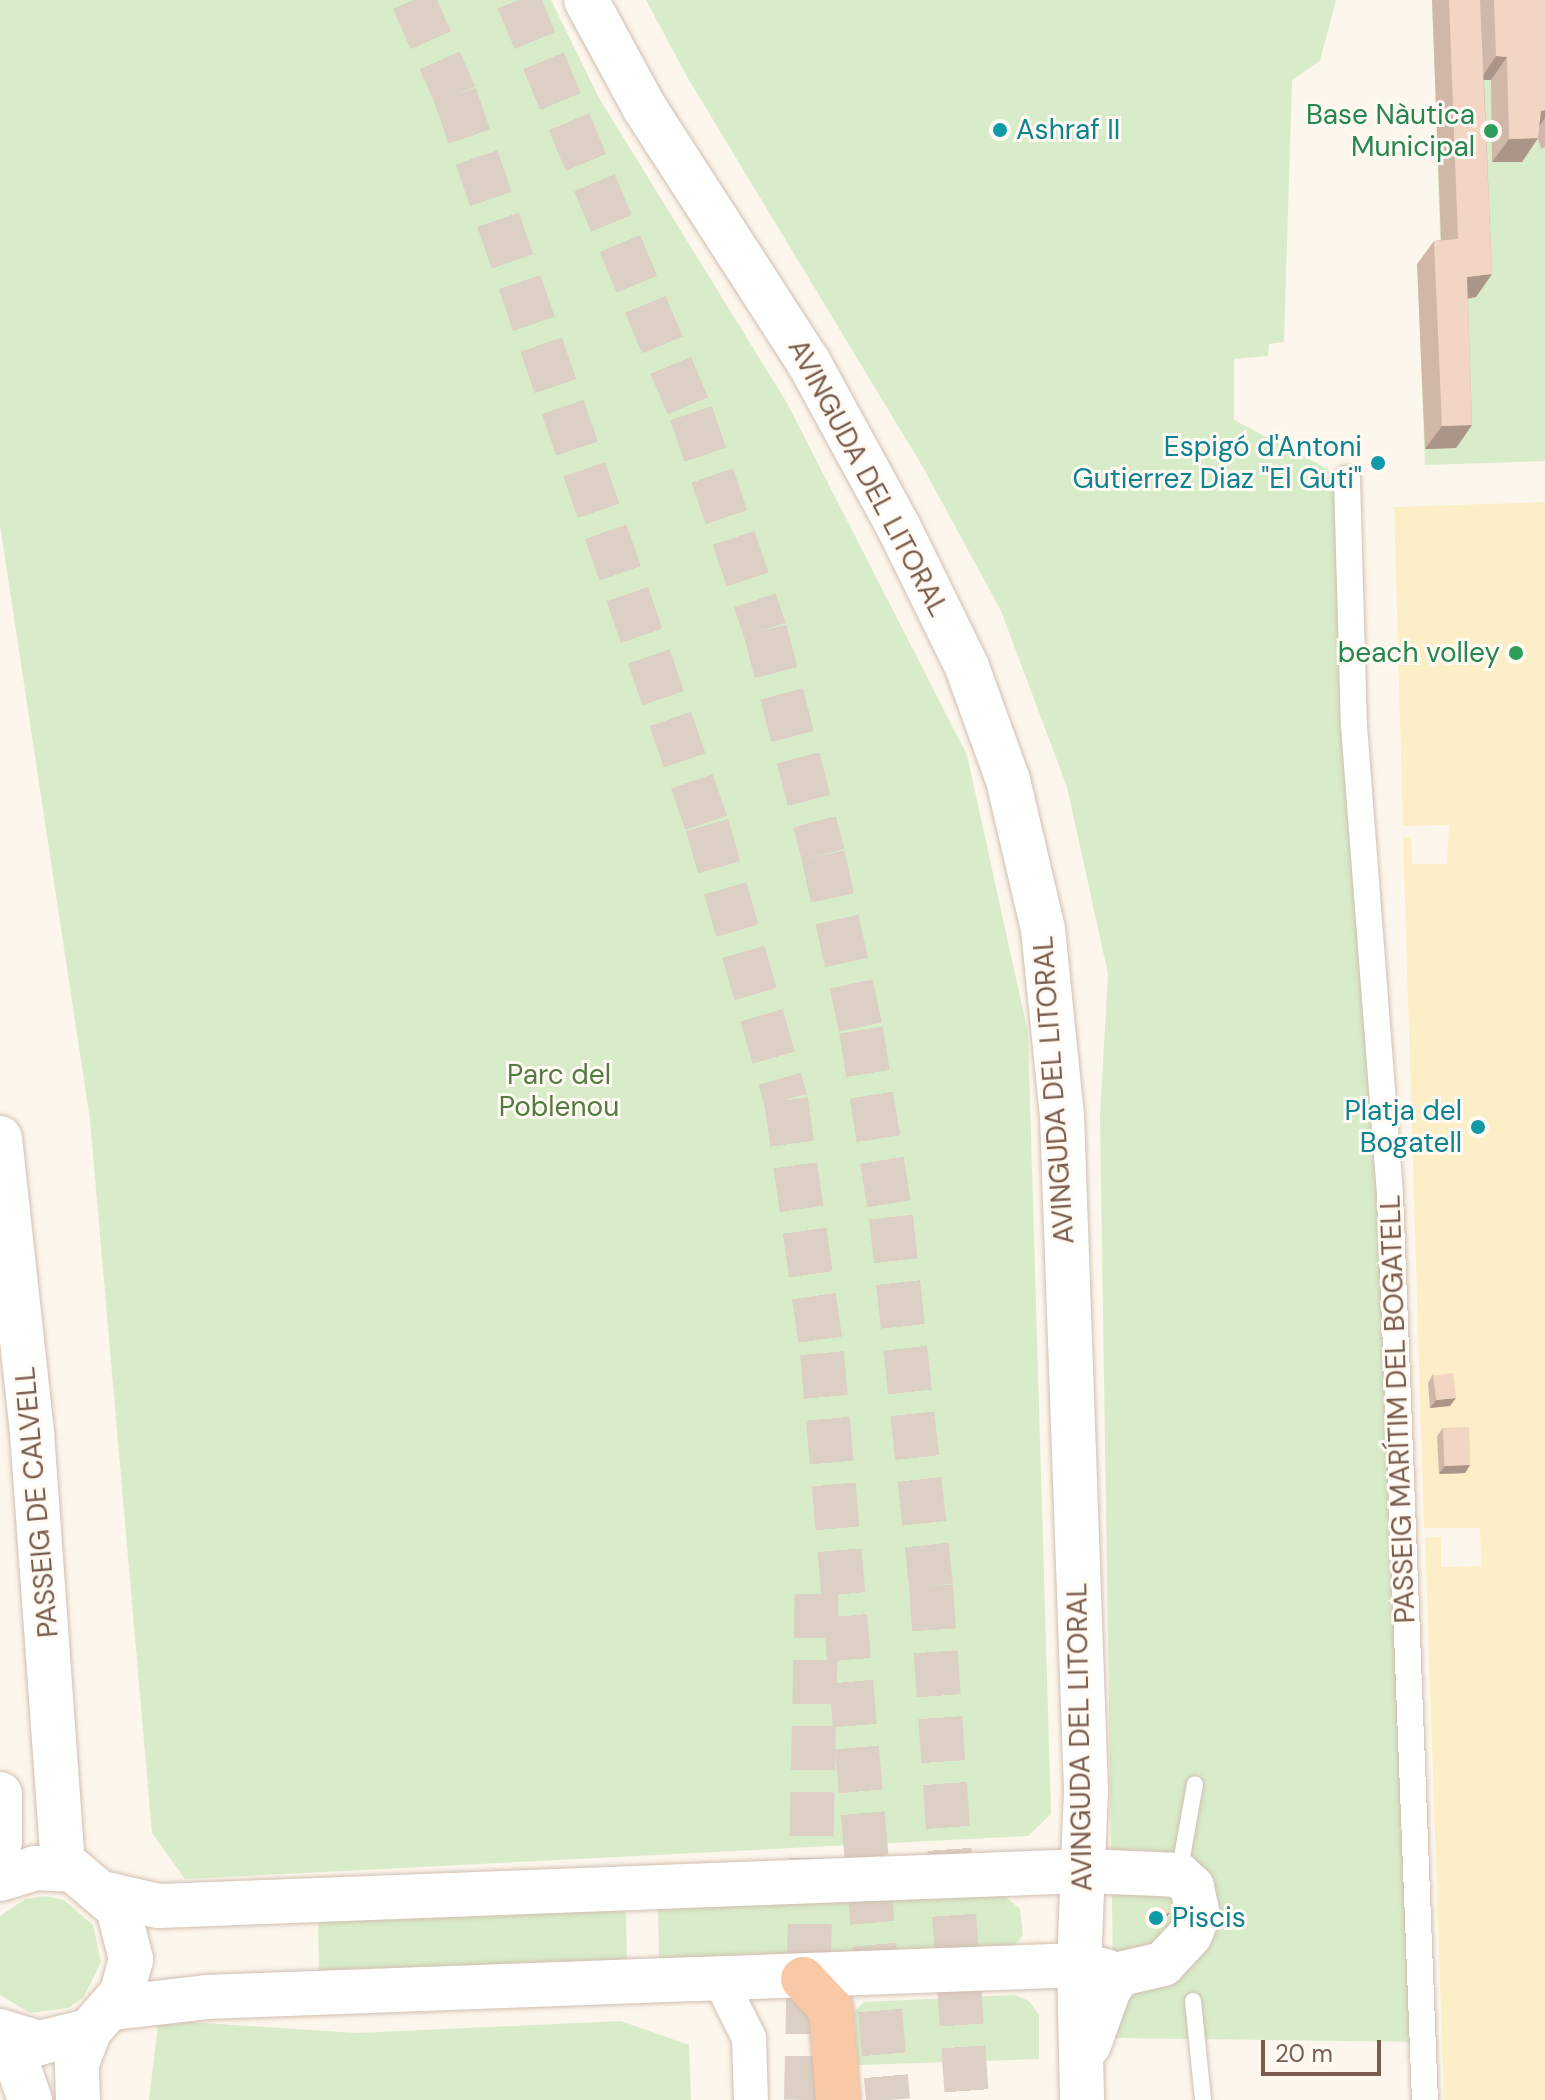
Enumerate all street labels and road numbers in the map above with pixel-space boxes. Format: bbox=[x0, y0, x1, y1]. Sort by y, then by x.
street label: AVINGUDA DEL LITORAL bbox=[781, 334, 955, 622]
street label: AVINGUDA DEL LITORAL bbox=[1026, 935, 1082, 1245]
street label: PASSEIG MARÍTIM DEL BOGATELL bbox=[1374, 1194, 1422, 1624]
street label: PASSEIG DE CALVELL bbox=[8, 1365, 66, 1639]
street label: AVINGUDA DEL LITORAL bbox=[1061, 1582, 1099, 1892]

